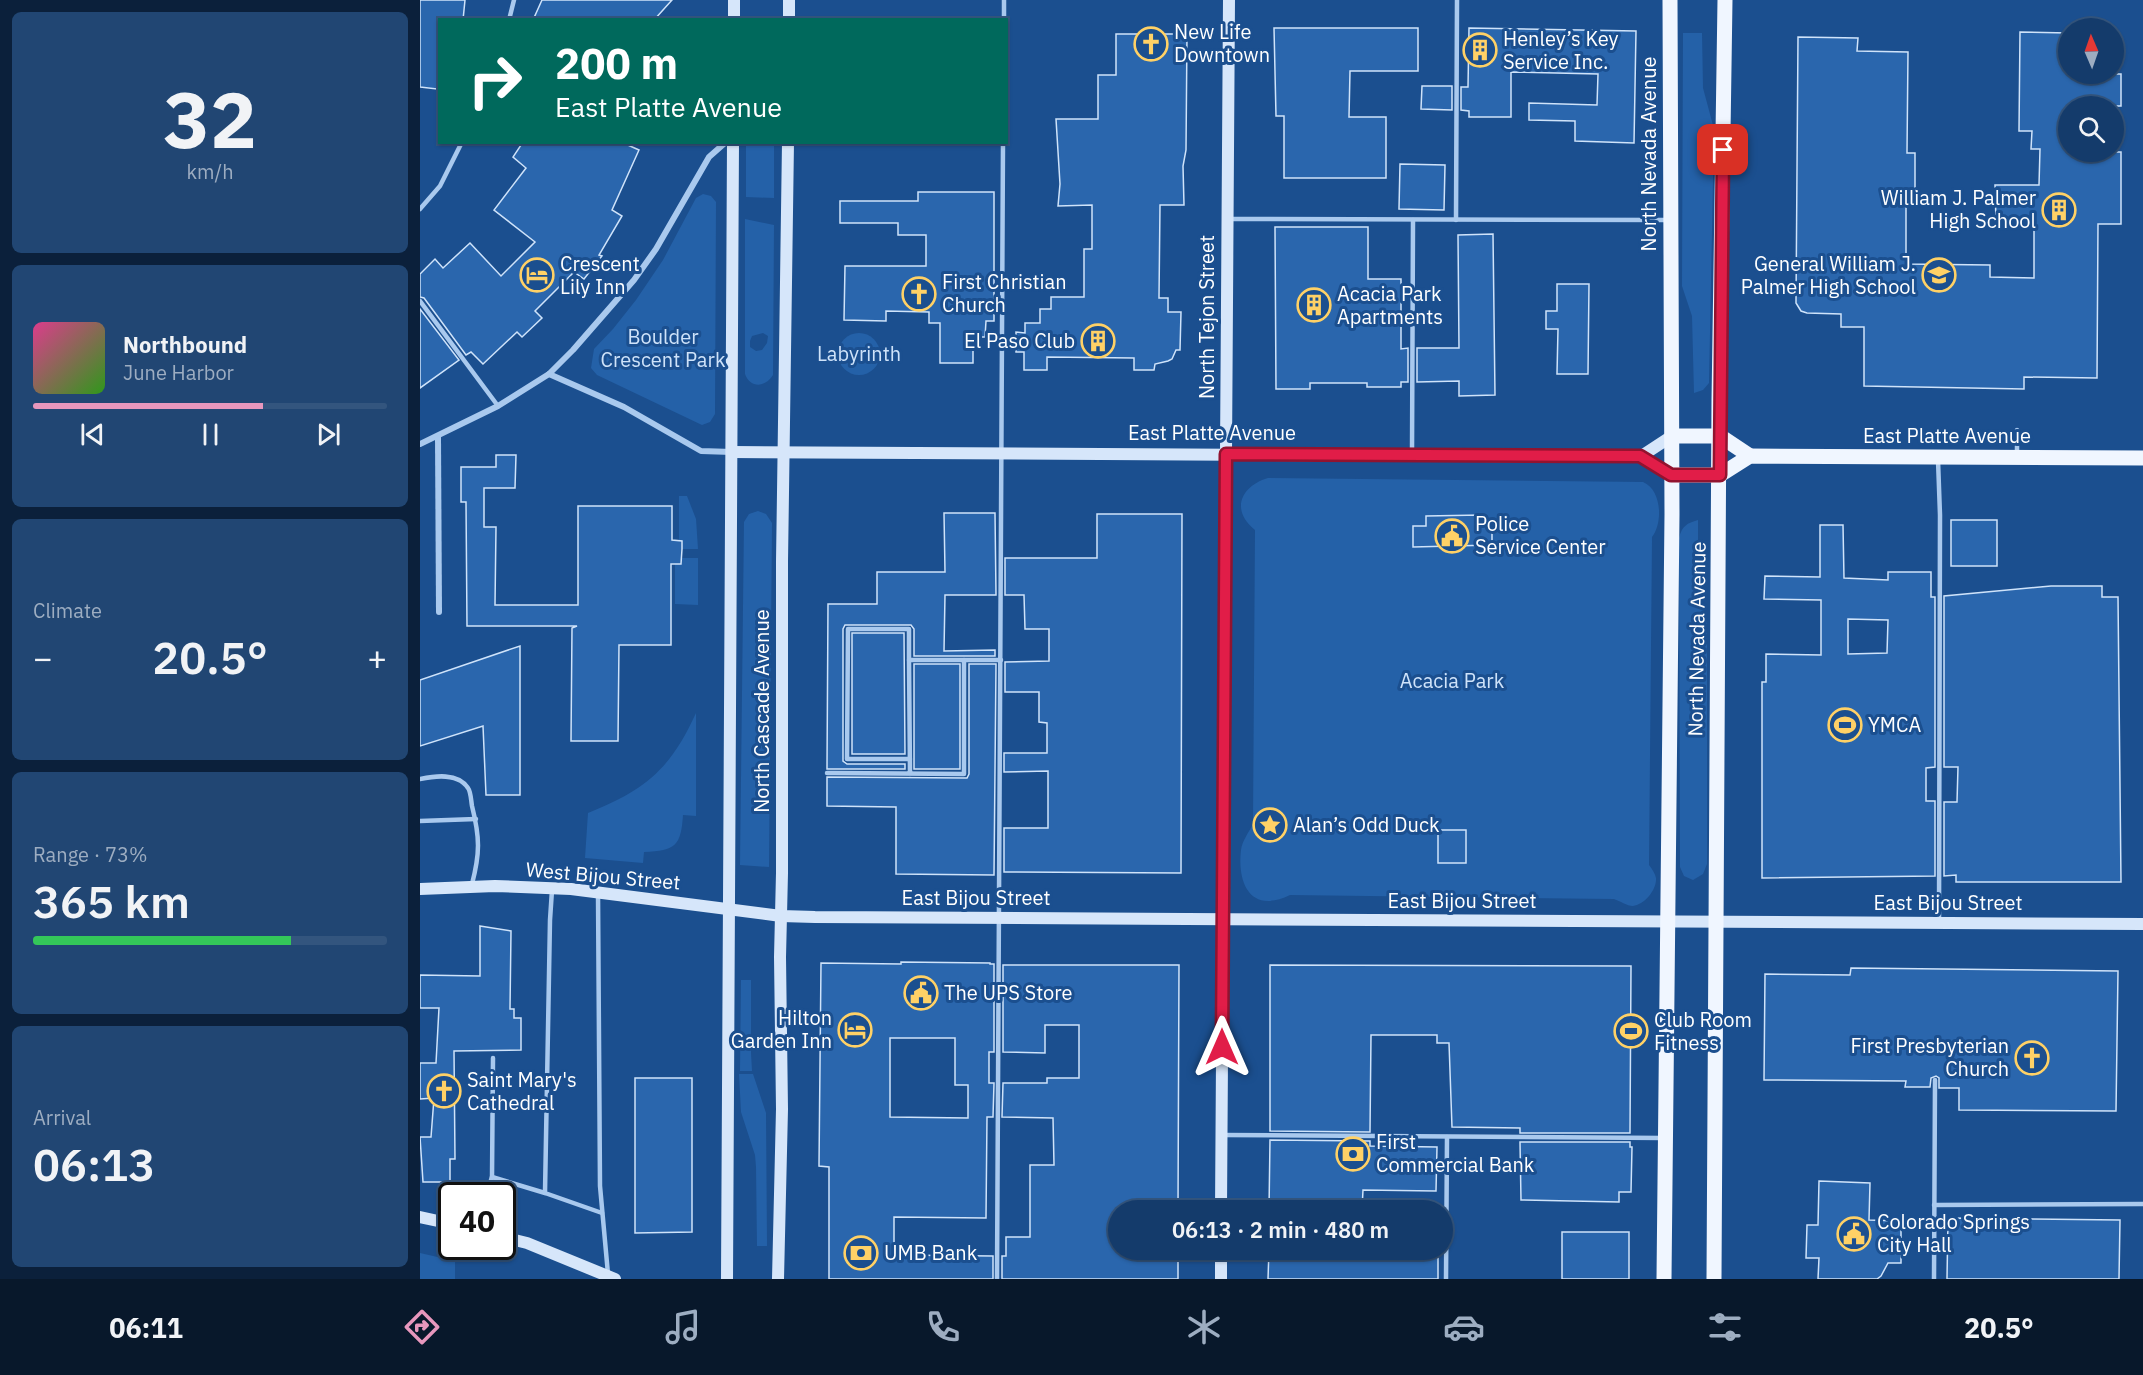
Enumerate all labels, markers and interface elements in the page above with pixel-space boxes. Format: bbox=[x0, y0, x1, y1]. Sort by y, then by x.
place label: New Life Downtown bbox=[1174, 18, 1270, 68]
north arrow bbox=[2058, 18, 2124, 84]
map controls bbox=[2058, 18, 2124, 162]
place label: Henley’s Key Service Inc. bbox=[1503, 25, 1619, 75]
church icon: New Life Downtown bbox=[1133, 26, 1169, 62]
building icon: Henley’s Key Service Inc. bbox=[1462, 32, 1498, 68]
text: 200 m bbox=[555, 36, 678, 91]
icon: right bbox=[456, 42, 534, 120]
street label: North Nevada Avenue bbox=[1635, 57, 1662, 251]
text: 32 bbox=[163, 68, 257, 169]
text: East Platte Avenue bbox=[555, 89, 782, 124]
button: search bbox=[2058, 96, 2124, 162]
pin bbox=[1697, 124, 1748, 175]
icon: arrive bbox=[1706, 133, 1739, 166]
text: km/h bbox=[186, 158, 234, 185]
place label: William J. Palmer High School bbox=[1881, 184, 2036, 234]
building icon: William J. Palmer High School bbox=[2041, 192, 2077, 228]
street label: North Tejon Street bbox=[1193, 235, 1220, 399]
place label: Crescent Lily Inn bbox=[560, 250, 640, 300]
place label: General William J. Palmer High School bbox=[1741, 250, 1916, 300]
hotel icon: Crescent Lily Inn bbox=[519, 257, 555, 293]
school or university icon: General William J. Palmer High School bbox=[1921, 257, 1957, 293]
place label: First Christian Church bbox=[942, 268, 1067, 318]
church icon: First Christian Church bbox=[901, 276, 937, 312]
place label: Acacia Park Apartments bbox=[1337, 280, 1443, 330]
building icon: Acacia Park Apartments bbox=[1296, 287, 1332, 323]
park label: Boulder Crescent Park bbox=[601, 323, 726, 373]
building icon: El Paso Club bbox=[1080, 323, 1116, 359]
place label: El Paso Club bbox=[964, 327, 1075, 354]
text: Northbound bbox=[123, 330, 247, 359]
park label: Labyrinth bbox=[817, 340, 901, 367]
text: June Harbor bbox=[123, 359, 234, 386]
icon: previous bbox=[76, 418, 109, 451]
icon: pause bbox=[194, 418, 227, 451]
icon: next bbox=[312, 418, 345, 451]
street label: East Platte Avenue bbox=[1128, 419, 1296, 446]
street label: East Platte Avenue bbox=[1863, 422, 2031, 449]
place label: Police Service Center bbox=[1475, 510, 1606, 560]
public building icon: Police Service Center bbox=[1434, 518, 1470, 554]
street label: North Nevada Avenue bbox=[1681, 541, 1712, 737]
text: Climate bbox=[33, 597, 102, 624]
street label: North Cascade Avenue bbox=[748, 609, 775, 813]
text: 20.5° bbox=[152, 628, 268, 686]
text: − bbox=[33, 636, 53, 679]
text: + bbox=[367, 636, 387, 679]
park label: Acacia Park bbox=[1400, 667, 1505, 694]
sports icon: YMCA bbox=[1827, 707, 1863, 743]
place label: YMCA bbox=[1868, 711, 1922, 738]
place icon: Alan’s Odd Duck bbox=[1252, 807, 1288, 843]
place label: Alan’s Odd Duck bbox=[1293, 811, 1440, 838]
text: Range · 73% bbox=[33, 841, 148, 868]
street label: West Bijou Street bbox=[525, 855, 681, 896]
text: 365 km bbox=[33, 872, 190, 930]
street label: East Bijou Street bbox=[902, 884, 1050, 911]
street label: East Bijou Street bbox=[1388, 887, 1536, 914]
street label: East Bijou Street bbox=[1874, 889, 2022, 916]
public building icon: The UPS Store bbox=[903, 975, 939, 1011]
place label: The UPS Store bbox=[944, 979, 1073, 1006]
place label: Hilton Garden Inn bbox=[731, 1004, 832, 1054]
place label: Club Room Fitness bbox=[1654, 1006, 1752, 1056]
hotel icon: Hilton Garden Inn bbox=[837, 1012, 873, 1048]
sports icon: Club Room Fitness bbox=[1613, 1013, 1649, 1049]
position arrow bbox=[1190, 1015, 1254, 1079]
place label: First Presbyterian Church bbox=[1850, 1032, 2009, 1082]
church icon: First Presbyterian Church bbox=[2014, 1040, 2050, 1076]
place label: Saint Mary's Cathedral bbox=[467, 1066, 577, 1116]
church icon: Saint Mary's Cathedral bbox=[426, 1073, 462, 1109]
text: Arrival bbox=[33, 1104, 91, 1131]
place label: First Commercial Bank bbox=[1376, 1128, 1535, 1178]
text: 06:13 bbox=[33, 1135, 155, 1193]
bank icon: First Commercial Bank bbox=[1335, 1136, 1371, 1172]
speed limit sign: 40 bbox=[438, 1182, 516, 1260]
place label: Colorado Springs City Hall bbox=[1877, 1208, 2030, 1258]
text: 06:13 · 2 min · 480 m bbox=[1172, 1215, 1389, 1244]
public building icon: Colorado Springs City Hall bbox=[1836, 1216, 1872, 1252]
bank icon: UMB Bank bbox=[843, 1235, 879, 1271]
place label: UMB Bank bbox=[884, 1239, 978, 1266]
icon: directions bbox=[401, 1306, 443, 1348]
icon: music bbox=[662, 1306, 704, 1348]
icon: phone bbox=[922, 1306, 964, 1348]
icon: climate bbox=[1183, 1306, 1225, 1348]
icon: car bbox=[1443, 1306, 1485, 1348]
icon: filters bbox=[1704, 1306, 1746, 1348]
text: 06:11 bbox=[109, 1310, 183, 1345]
text: 20.5° bbox=[1964, 1310, 2034, 1345]

